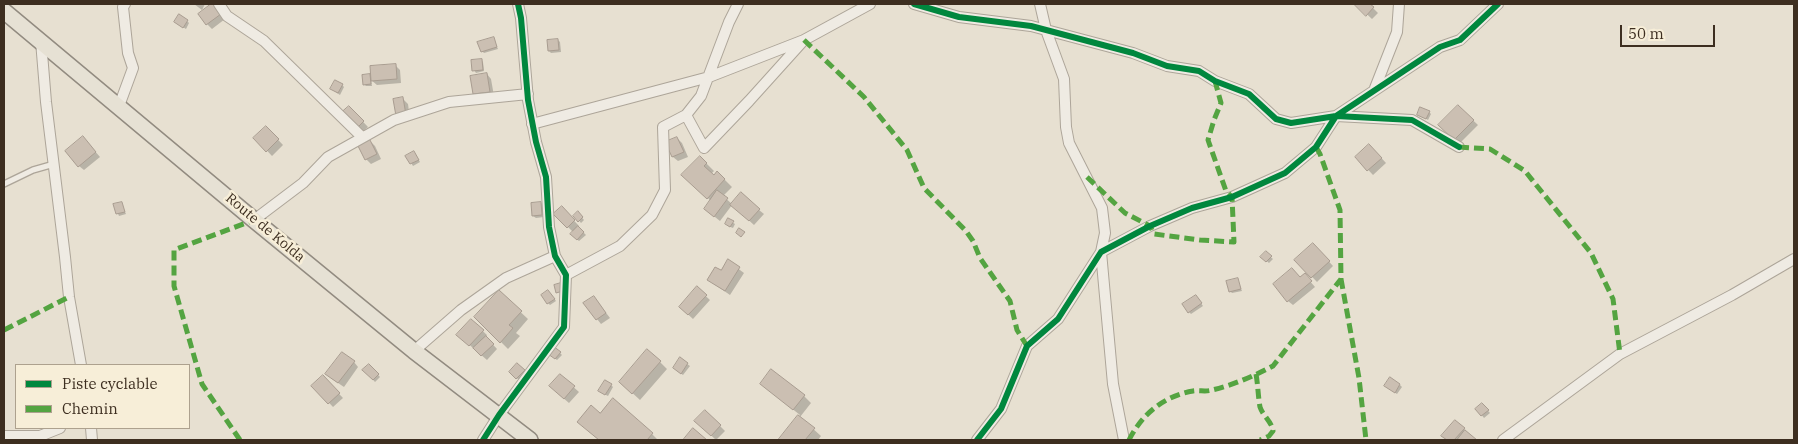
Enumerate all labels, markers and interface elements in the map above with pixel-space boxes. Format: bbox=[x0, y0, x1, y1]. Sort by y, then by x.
scale bar bbox=[1623, 15, 1718, 47]
text: 50 m bbox=[1628, 24, 1664, 43]
street label: Route de Kolda bbox=[222, 190, 308, 266]
legend bbox=[15, 364, 190, 429]
text: Piste cyclable bbox=[62, 374, 158, 393]
text: Chemin bbox=[62, 399, 118, 418]

